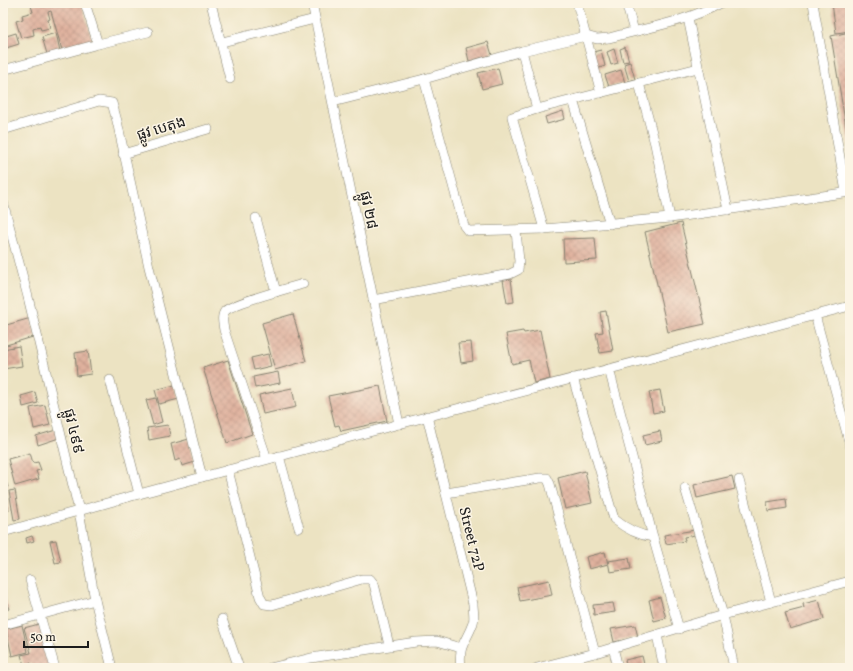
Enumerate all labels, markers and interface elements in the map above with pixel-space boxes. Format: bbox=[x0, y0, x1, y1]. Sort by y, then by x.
street label: ផ្លូវ បេតុង bbox=[134, 112, 189, 148]
street label: ផ្លូវ ២៨ bbox=[352, 189, 382, 231]
street label: ផ្លូវ ៤៩៩ bbox=[56, 407, 88, 456]
street label: Street 72P bbox=[452, 505, 489, 574]
scale bar bbox=[24, 623, 88, 649]
text: 50 m bbox=[30, 630, 56, 646]

